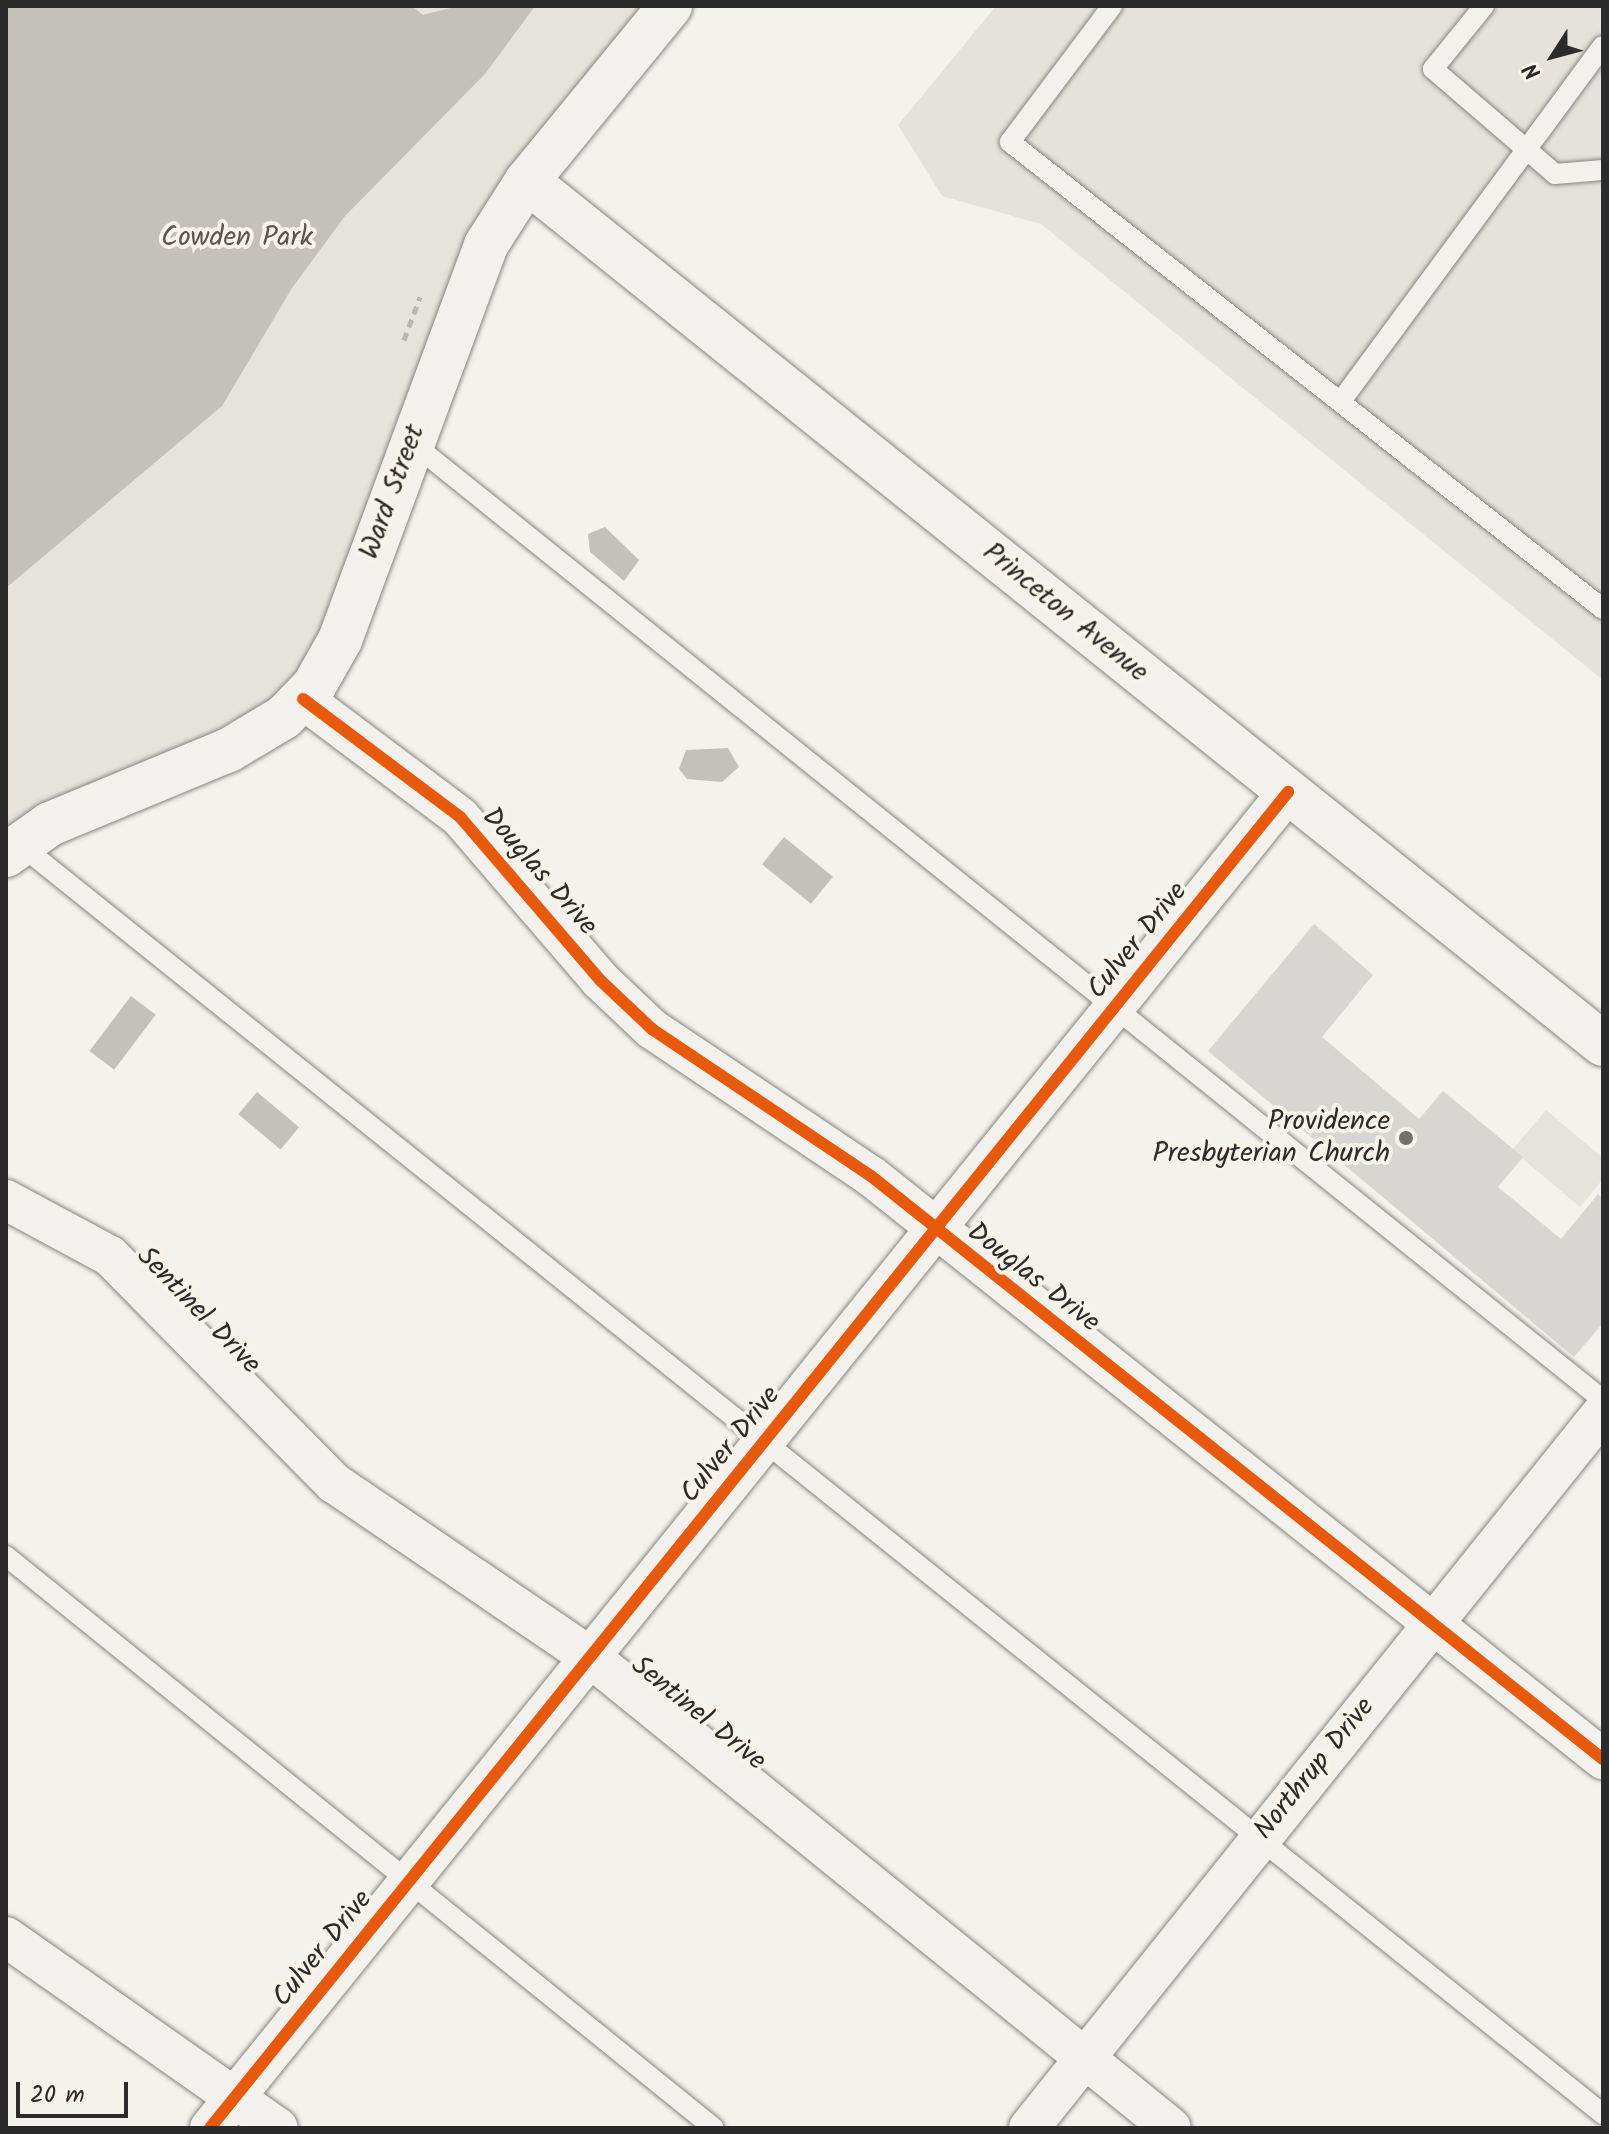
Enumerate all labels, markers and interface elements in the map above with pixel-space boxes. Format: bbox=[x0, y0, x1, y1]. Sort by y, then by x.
north arrow bbox=[1513, 16, 1593, 96]
text: N bbox=[1515, 55, 1551, 86]
park label: Cowden Park bbox=[161, 221, 313, 255]
street label: Ward Street bbox=[353, 420, 433, 564]
street label: Princeton Avenue bbox=[975, 536, 1155, 690]
street label: Douglas Drive bbox=[474, 801, 604, 943]
street label: Culver Drive bbox=[1081, 876, 1195, 1006]
place label: Providence Presbyterian Church bbox=[1153, 1105, 1390, 1171]
marker: Providence Presbyterian Church bbox=[1397, 1129, 1415, 1147]
street label: Douglas Drive bbox=[960, 1216, 1106, 1340]
street label: Sentinel Drive bbox=[129, 1240, 267, 1382]
street label: Culver Drive bbox=[674, 1380, 788, 1510]
street label: Sentinel Drive bbox=[624, 1649, 772, 1779]
street label: Northrup Drive bbox=[1248, 1691, 1382, 1847]
street label: Culver Drive bbox=[266, 1884, 380, 2014]
scale bar bbox=[20, 2066, 132, 2116]
text: 20 m bbox=[30, 2076, 85, 2115]

